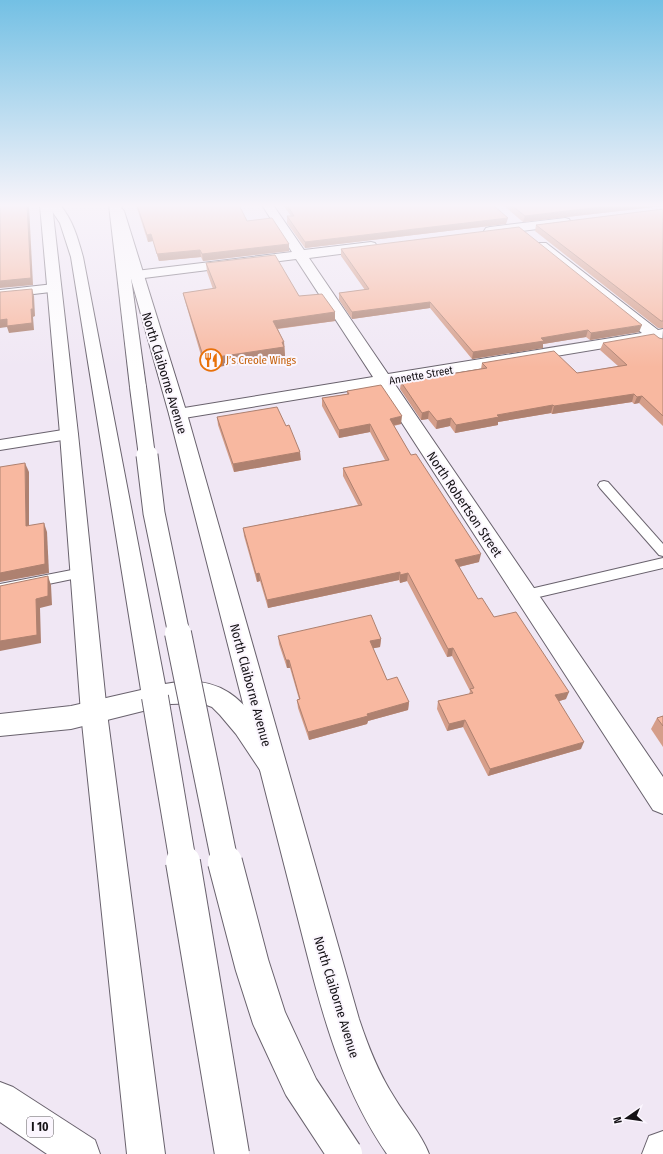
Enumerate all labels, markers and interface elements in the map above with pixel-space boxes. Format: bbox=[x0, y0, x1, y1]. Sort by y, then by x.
street label: North Claiborne Avenue bbox=[139, 310, 190, 436]
restaurant icon: J’s Creole Wings bbox=[198, 347, 224, 373]
place label: J’s Creole Wings bbox=[226, 354, 296, 367]
street label: Annette Street bbox=[388, 363, 455, 388]
street label: North Robertson Street bbox=[424, 449, 506, 560]
street label: North Claiborne Avenue bbox=[227, 622, 274, 748]
street label: North Claiborne Avenue bbox=[311, 934, 362, 1060]
north arrow bbox=[607, 1098, 647, 1138]
text: N bbox=[611, 1115, 625, 1125]
road number: I 10 bbox=[27, 1117, 53, 1137]

